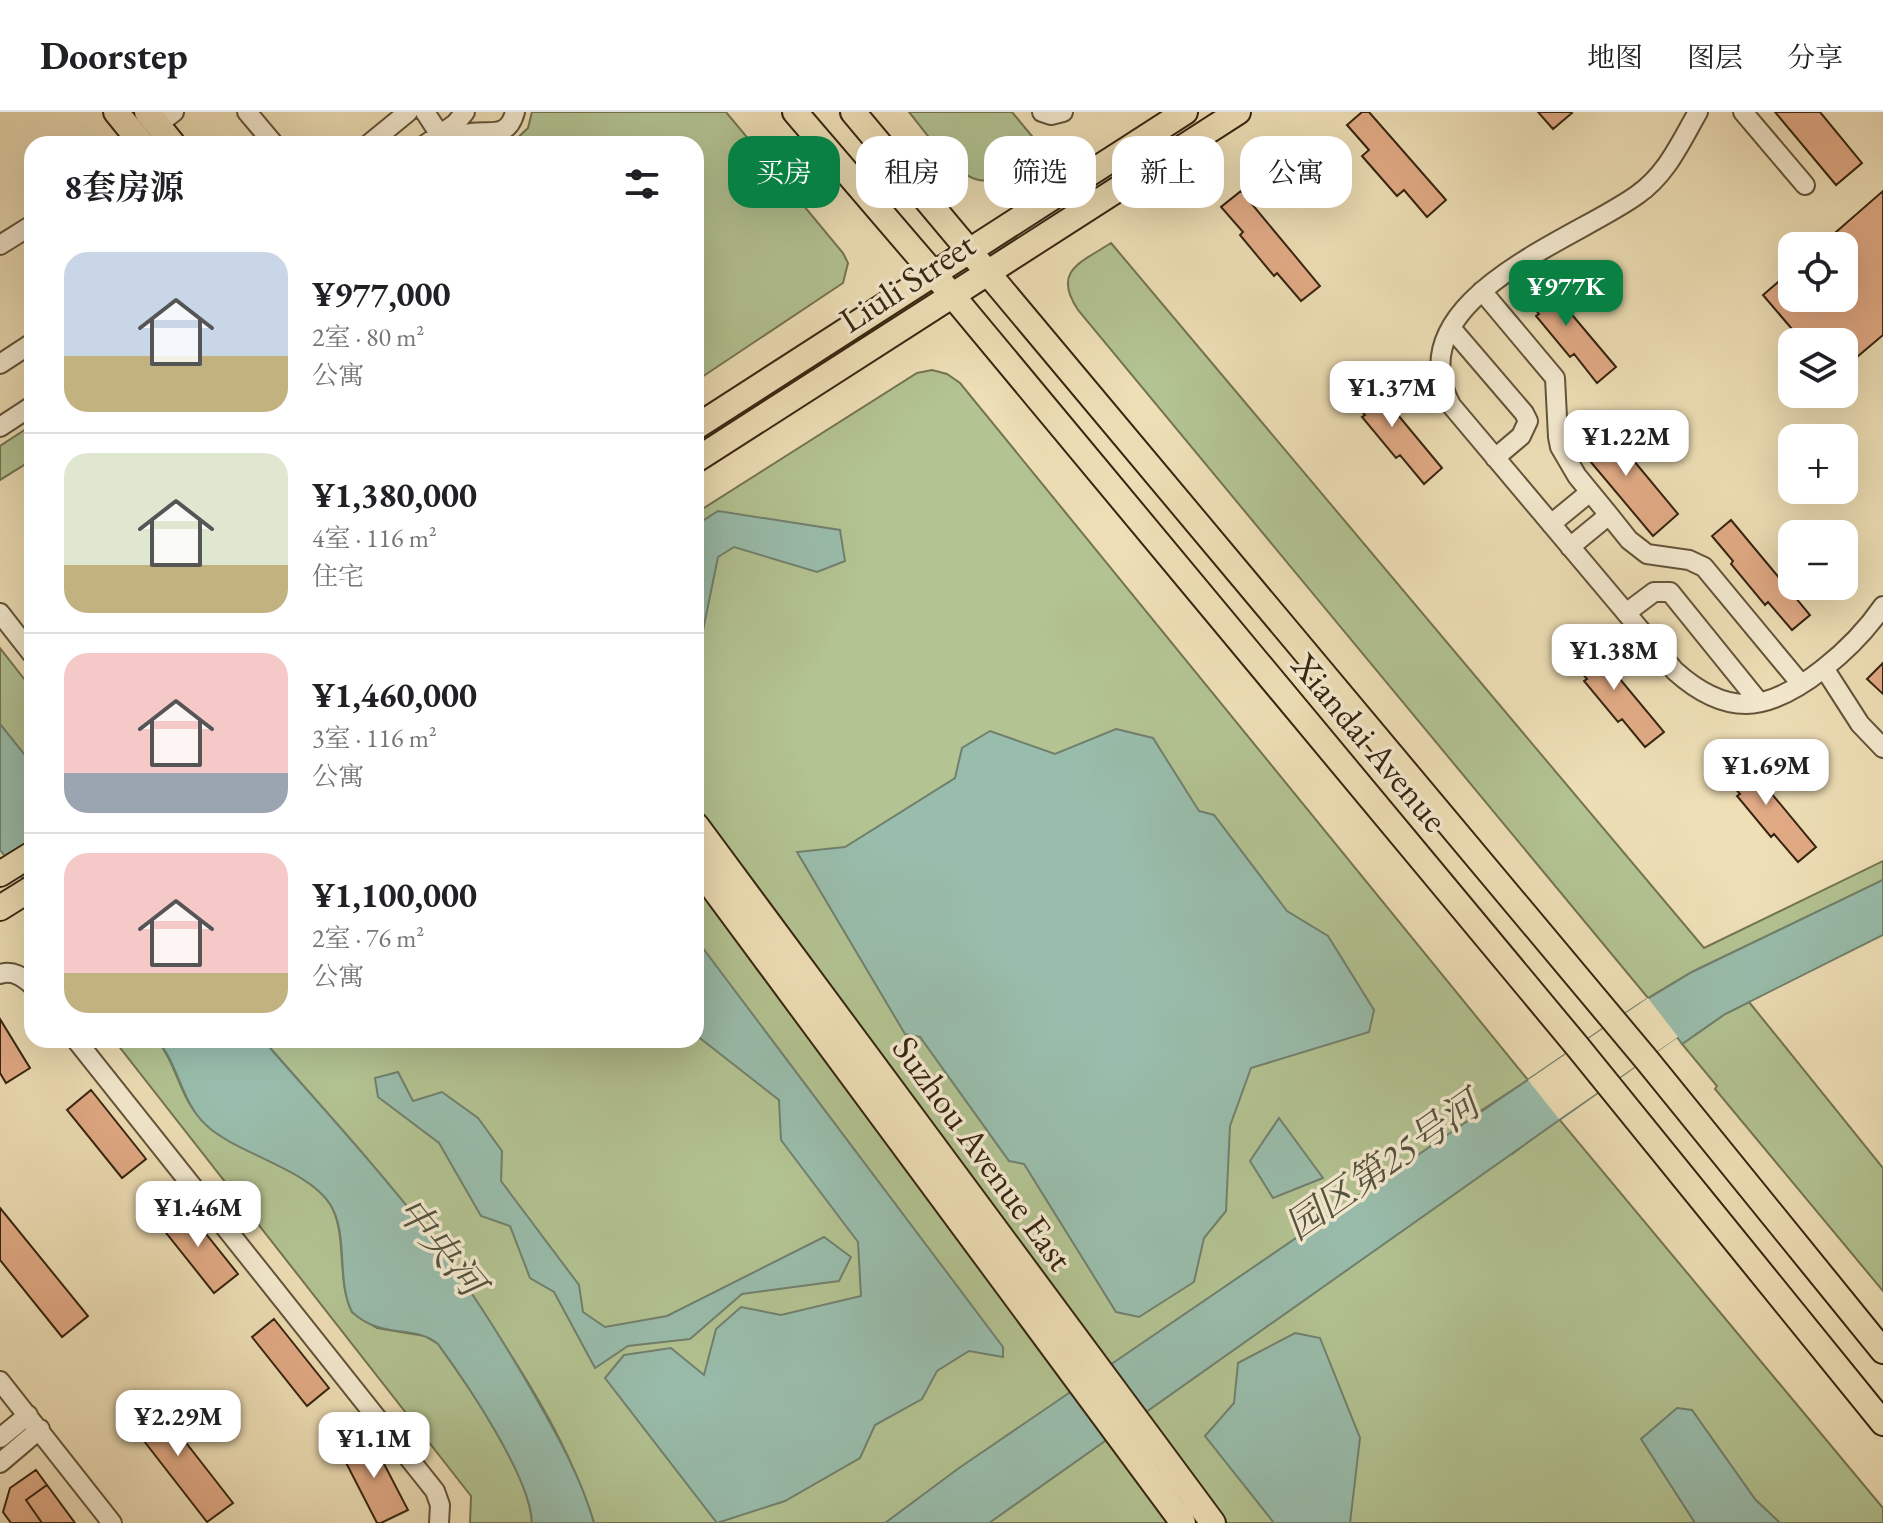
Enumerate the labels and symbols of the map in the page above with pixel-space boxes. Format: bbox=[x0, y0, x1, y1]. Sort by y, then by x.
street label: Liuli Street bbox=[830, 220, 984, 343]
pin: ¥977K bbox=[1510, 260, 1622, 328]
pin: ¥1.37M bbox=[1327, 361, 1457, 429]
pin: ¥1.22M bbox=[1561, 410, 1691, 478]
pin: ¥1.38M bbox=[1549, 624, 1679, 692]
street label: Xiandai Avenue bbox=[1281, 642, 1459, 841]
pin: ¥1.69M bbox=[1701, 739, 1831, 807]
street label: Suzhou Avenue East bbox=[882, 1026, 1084, 1280]
water label: 园区第25号河 bbox=[1275, 1077, 1494, 1250]
pin: ¥1.46M bbox=[133, 1181, 263, 1249]
water label: 中央河 bbox=[386, 1186, 500, 1310]
pin: ¥2.29M bbox=[113, 1390, 243, 1458]
pin: ¥1.1M bbox=[318, 1412, 430, 1480]

